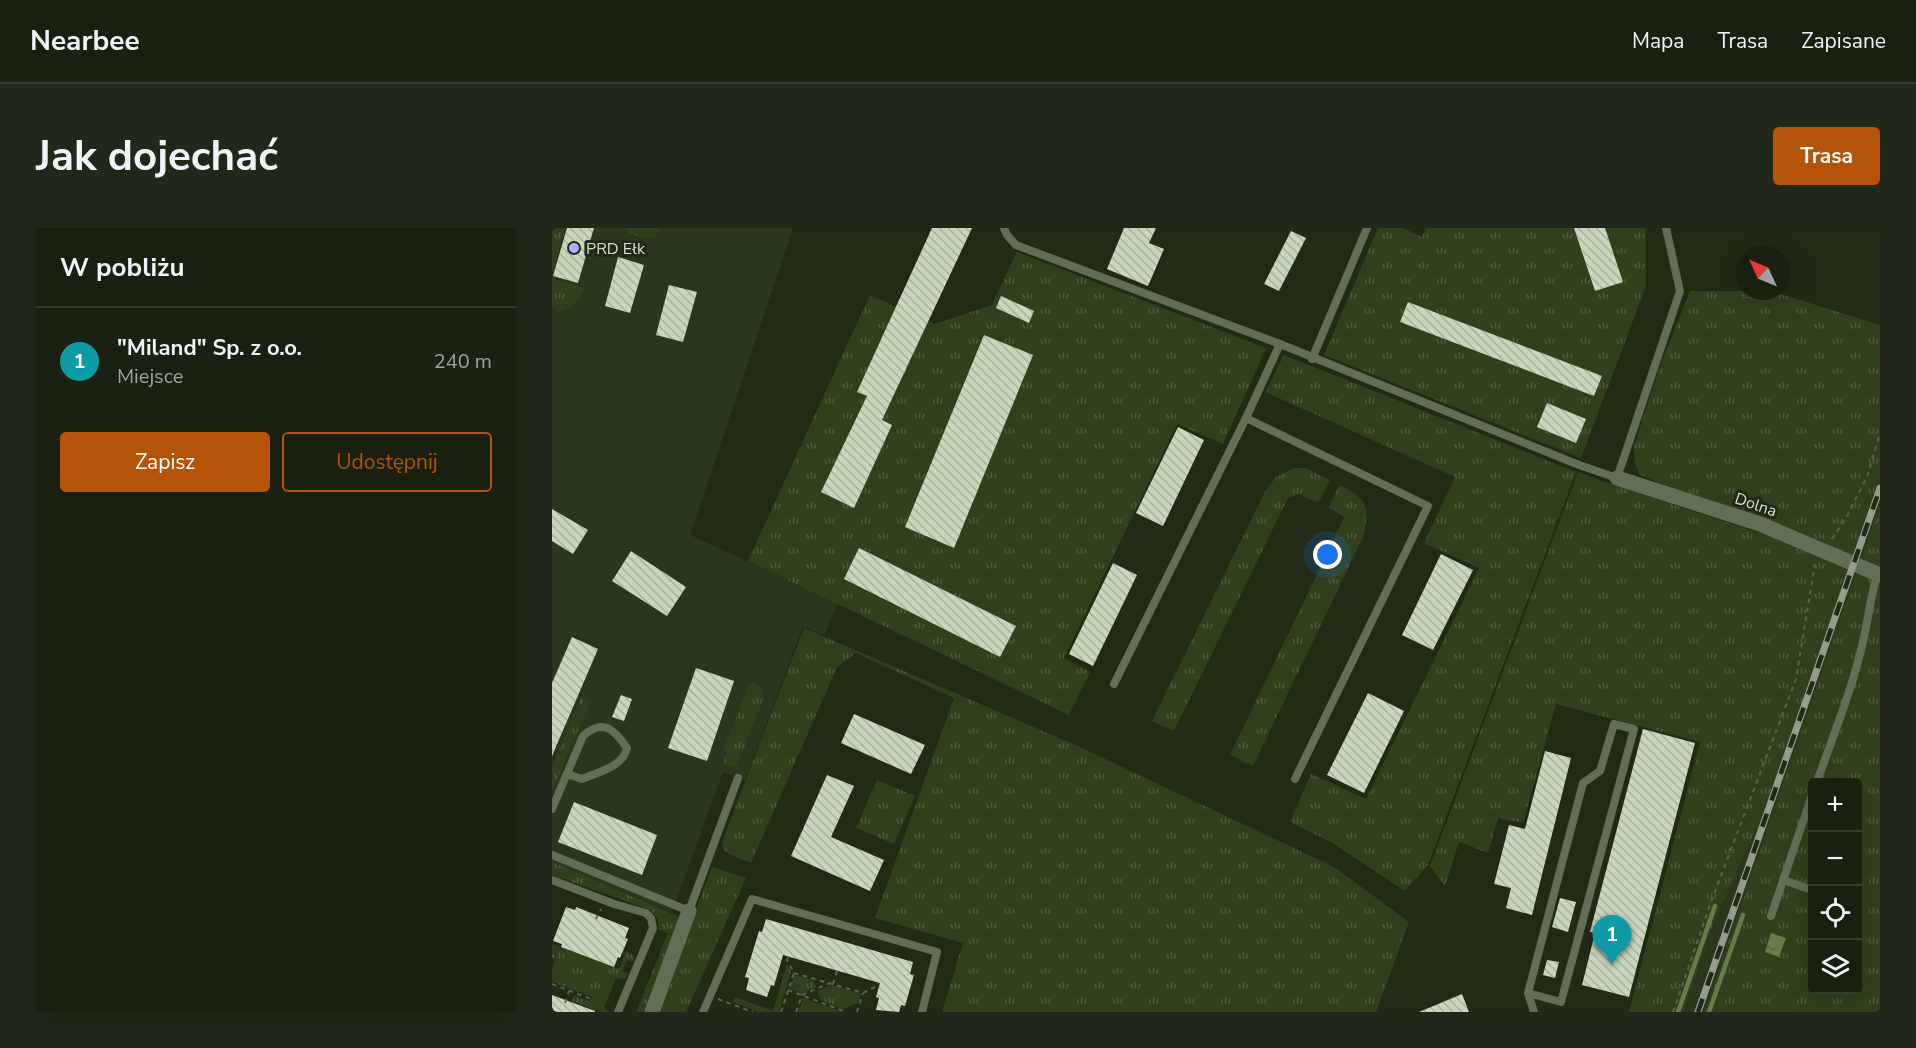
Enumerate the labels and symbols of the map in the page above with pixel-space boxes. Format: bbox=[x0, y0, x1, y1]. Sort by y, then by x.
place label: PRD Ełk bbox=[586, 238, 646, 260]
marker: PRD Ełk bbox=[567, 241, 581, 255]
north arrow bbox=[1736, 246, 1790, 300]
street label: Dolna bbox=[1732, 488, 1780, 522]
your location bbox=[1313, 540, 1342, 569]
pin: 1 bbox=[1592, 916, 1632, 965]

